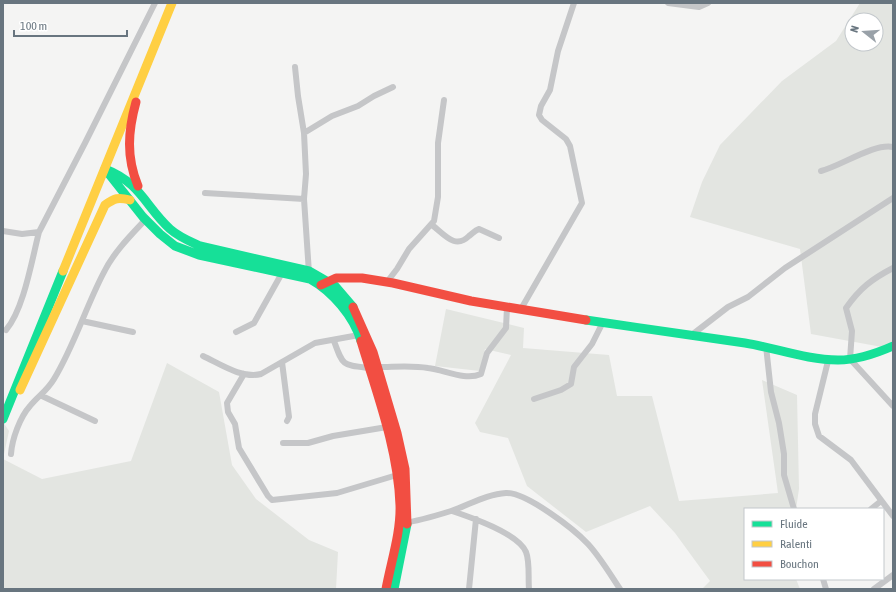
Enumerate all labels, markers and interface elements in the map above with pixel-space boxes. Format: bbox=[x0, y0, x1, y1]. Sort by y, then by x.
scale bar bbox=[14, 12, 127, 38]
north arrow bbox=[844, 12, 884, 52]
text: 100 m bbox=[20, 19, 47, 33]
text: N bbox=[848, 24, 861, 34]
legend bbox=[744, 508, 884, 580]
text: Fluide bbox=[780, 517, 808, 531]
text: Ralenti bbox=[780, 537, 812, 551]
text: Bouchon bbox=[780, 557, 819, 571]

